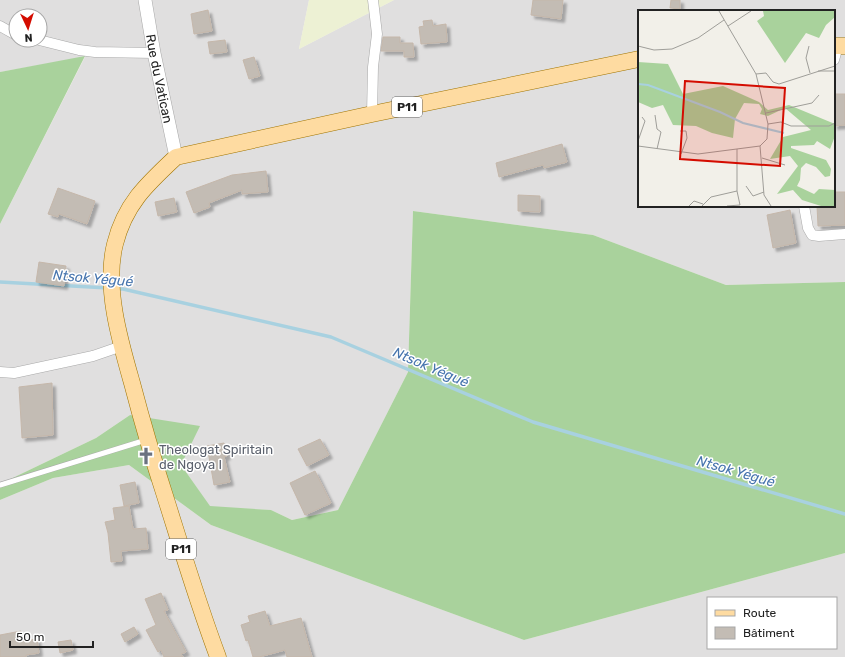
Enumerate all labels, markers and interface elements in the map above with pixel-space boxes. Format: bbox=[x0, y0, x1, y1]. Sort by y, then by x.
north arrow bbox=[8, 8, 48, 48]
inset map bbox=[638, 10, 835, 207]
text: N bbox=[24, 31, 33, 44]
street label: Rue du Vatican bbox=[143, 33, 176, 125]
road number: P11 bbox=[392, 97, 422, 117]
water label: Ntsok Yégué bbox=[52, 267, 134, 290]
water label: Ntsok Yégué bbox=[390, 344, 471, 391]
place label: Theologat Spiritain de Ngoya I bbox=[159, 442, 273, 473]
church icon: Theologat Spiritain de Ngoya I bbox=[136, 446, 156, 466]
water label: Ntsok Yégué bbox=[695, 452, 777, 491]
road number: P11 bbox=[166, 539, 196, 559]
legend bbox=[707, 597, 837, 649]
text: Route bbox=[743, 606, 777, 620]
scale bar bbox=[10, 623, 93, 649]
text: Bâtiment bbox=[743, 626, 795, 640]
text: 50 m bbox=[16, 630, 44, 644]

